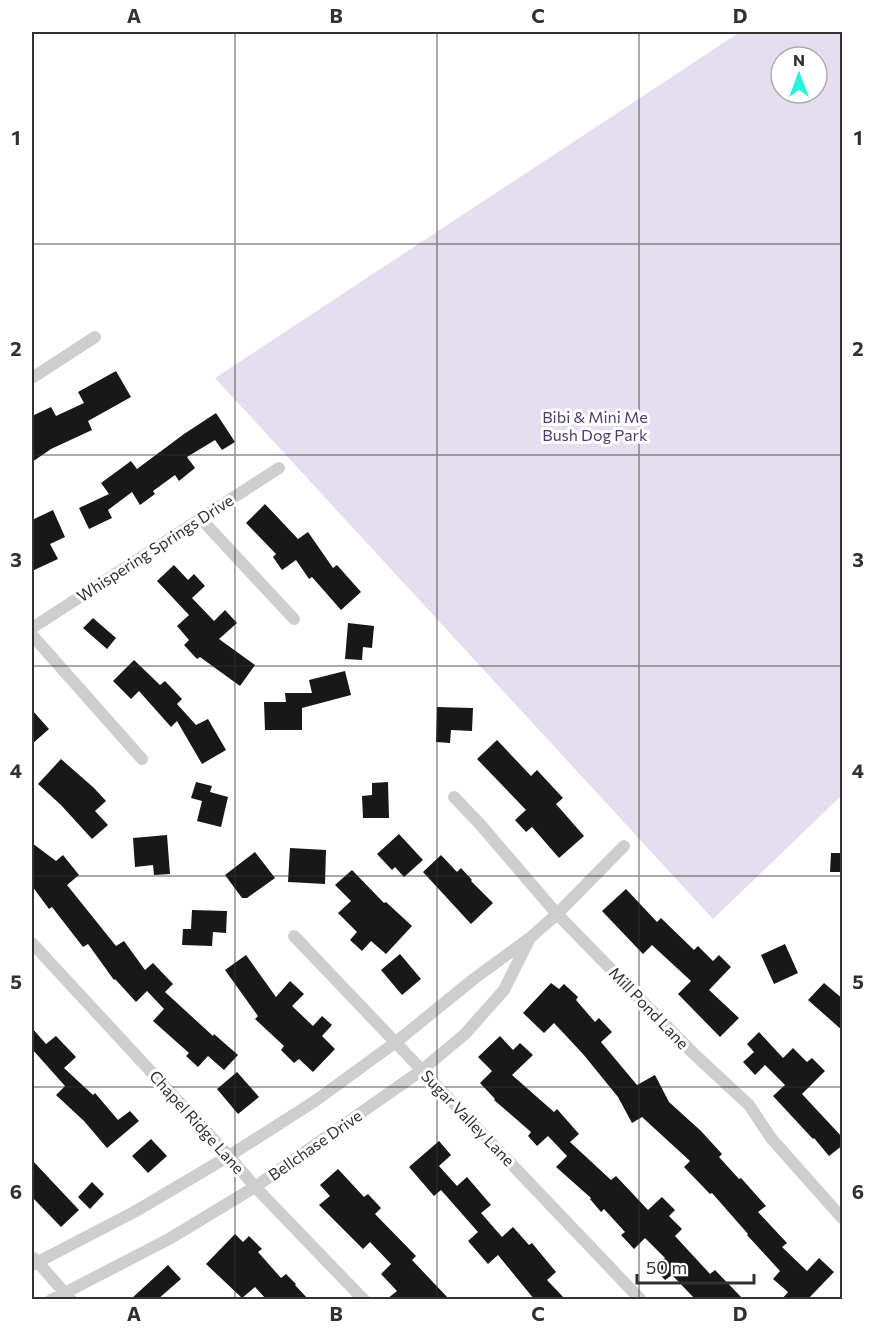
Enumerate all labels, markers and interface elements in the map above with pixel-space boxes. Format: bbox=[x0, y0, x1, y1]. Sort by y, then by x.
text: A bbox=[127, 3, 141, 27]
text: B bbox=[329, 3, 343, 27]
text: C bbox=[531, 3, 545, 27]
text: D bbox=[733, 3, 747, 27]
north arrow bbox=[769, 45, 829, 105]
text: N bbox=[793, 50, 805, 69]
text: 1 bbox=[11, 125, 21, 149]
text: 1 bbox=[853, 125, 863, 149]
text: 2 bbox=[10, 336, 22, 360]
text: 2 bbox=[852, 336, 864, 360]
park label: Bibi & Mini Me Bush Dog Park bbox=[542, 407, 648, 444]
street label: Whispering Springs Drive bbox=[73, 490, 236, 605]
text: 3 bbox=[10, 547, 22, 571]
text: 3 bbox=[852, 547, 864, 571]
text: 4 bbox=[10, 758, 22, 782]
text: 4 bbox=[852, 758, 864, 782]
street label: Mill Pond Lane bbox=[606, 963, 693, 1053]
text: 5 bbox=[10, 969, 22, 993]
text: 5 bbox=[852, 969, 864, 993]
street label: Chapel Ridge Lane bbox=[146, 1066, 249, 1177]
street label: Sugar Valley Lane bbox=[418, 1066, 519, 1170]
street label: Bellchase Drive bbox=[264, 1105, 365, 1184]
text: 6 bbox=[10, 1179, 22, 1203]
text: 6 bbox=[852, 1179, 864, 1203]
scale bar bbox=[637, 1247, 754, 1285]
text: 50 m bbox=[646, 1256, 687, 1278]
text: A bbox=[127, 1301, 141, 1325]
text: B bbox=[329, 1301, 343, 1325]
text: C bbox=[531, 1301, 545, 1325]
text: D bbox=[733, 1301, 747, 1325]

